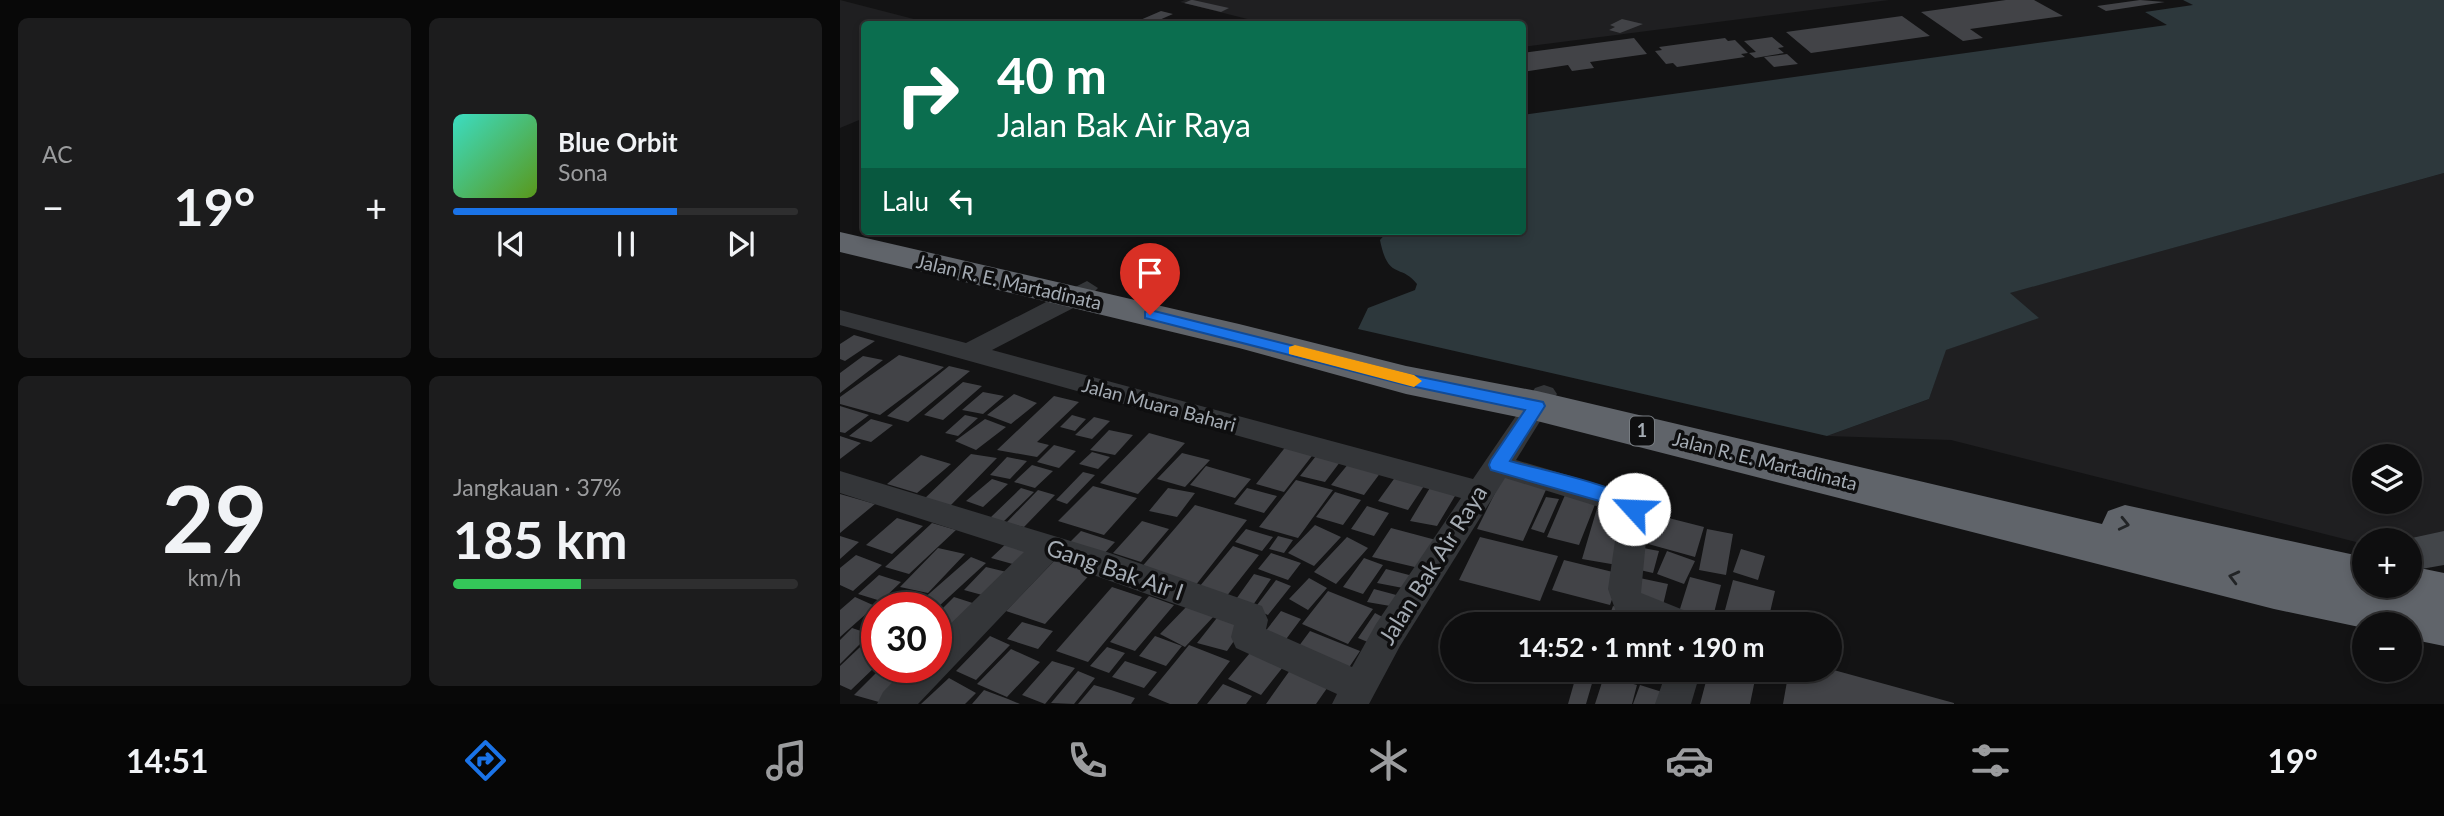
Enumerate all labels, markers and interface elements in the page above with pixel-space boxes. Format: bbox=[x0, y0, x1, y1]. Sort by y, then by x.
text: 40 m bbox=[997, 46, 1107, 104]
icon: right bbox=[882, 49, 973, 140]
text: Jalan Bak Air Raya bbox=[997, 105, 1251, 144]
text: Blue Orbit bbox=[558, 126, 678, 158]
text: AC bbox=[42, 140, 73, 168]
text: Sona bbox=[558, 158, 608, 186]
text: 19° bbox=[174, 175, 255, 237]
icon: left bbox=[943, 182, 981, 220]
text: − bbox=[42, 184, 64, 230]
text: + bbox=[365, 184, 387, 230]
text: Lalu bbox=[882, 185, 929, 217]
icon: previous bbox=[492, 225, 530, 263]
icon: pause bbox=[607, 225, 645, 263]
icon: next bbox=[722, 225, 760, 263]
pin bbox=[1120, 243, 1180, 315]
street label: Jalan R. E. Martadinata bbox=[914, 249, 1104, 314]
icon: arrive bbox=[1131, 254, 1169, 292]
street label: Jalan Muara Bahari bbox=[1080, 373, 1238, 436]
road number: 1 bbox=[1630, 416, 1654, 446]
street label: Jalan R. E. Martadinata bbox=[1670, 426, 1860, 495]
map controls bbox=[2352, 444, 2422, 682]
button: layers bbox=[2352, 444, 2422, 514]
text: 29 bbox=[162, 463, 267, 572]
position arrow bbox=[1597, 472, 1671, 546]
text: Jangkauan · 37% bbox=[453, 473, 622, 501]
street label: Jalan Bak Air Raya bbox=[1372, 480, 1492, 649]
text: 185 km bbox=[453, 508, 627, 570]
one-way arrow bbox=[2118, 515, 2130, 530]
button: + bbox=[2352, 528, 2422, 598]
street label: Gang Bak Air I bbox=[1043, 533, 1188, 606]
text: km/h bbox=[188, 563, 241, 591]
one-way arrow bbox=[2228, 571, 2240, 585]
speed limit sign: 30 bbox=[861, 592, 952, 683]
button: − bbox=[2352, 612, 2422, 682]
text: 14:52 · 1 mnt · 190 m bbox=[1517, 631, 1765, 663]
icon: directions bbox=[461, 736, 510, 785]
icon: music bbox=[762, 736, 811, 785]
icon: phone bbox=[1063, 736, 1112, 785]
icon: climate bbox=[1364, 736, 1413, 785]
icon: car bbox=[1665, 736, 1714, 785]
icon: filters bbox=[1966, 736, 2015, 785]
text: 14:51 bbox=[126, 741, 209, 780]
text: 19° bbox=[2267, 741, 2318, 780]

